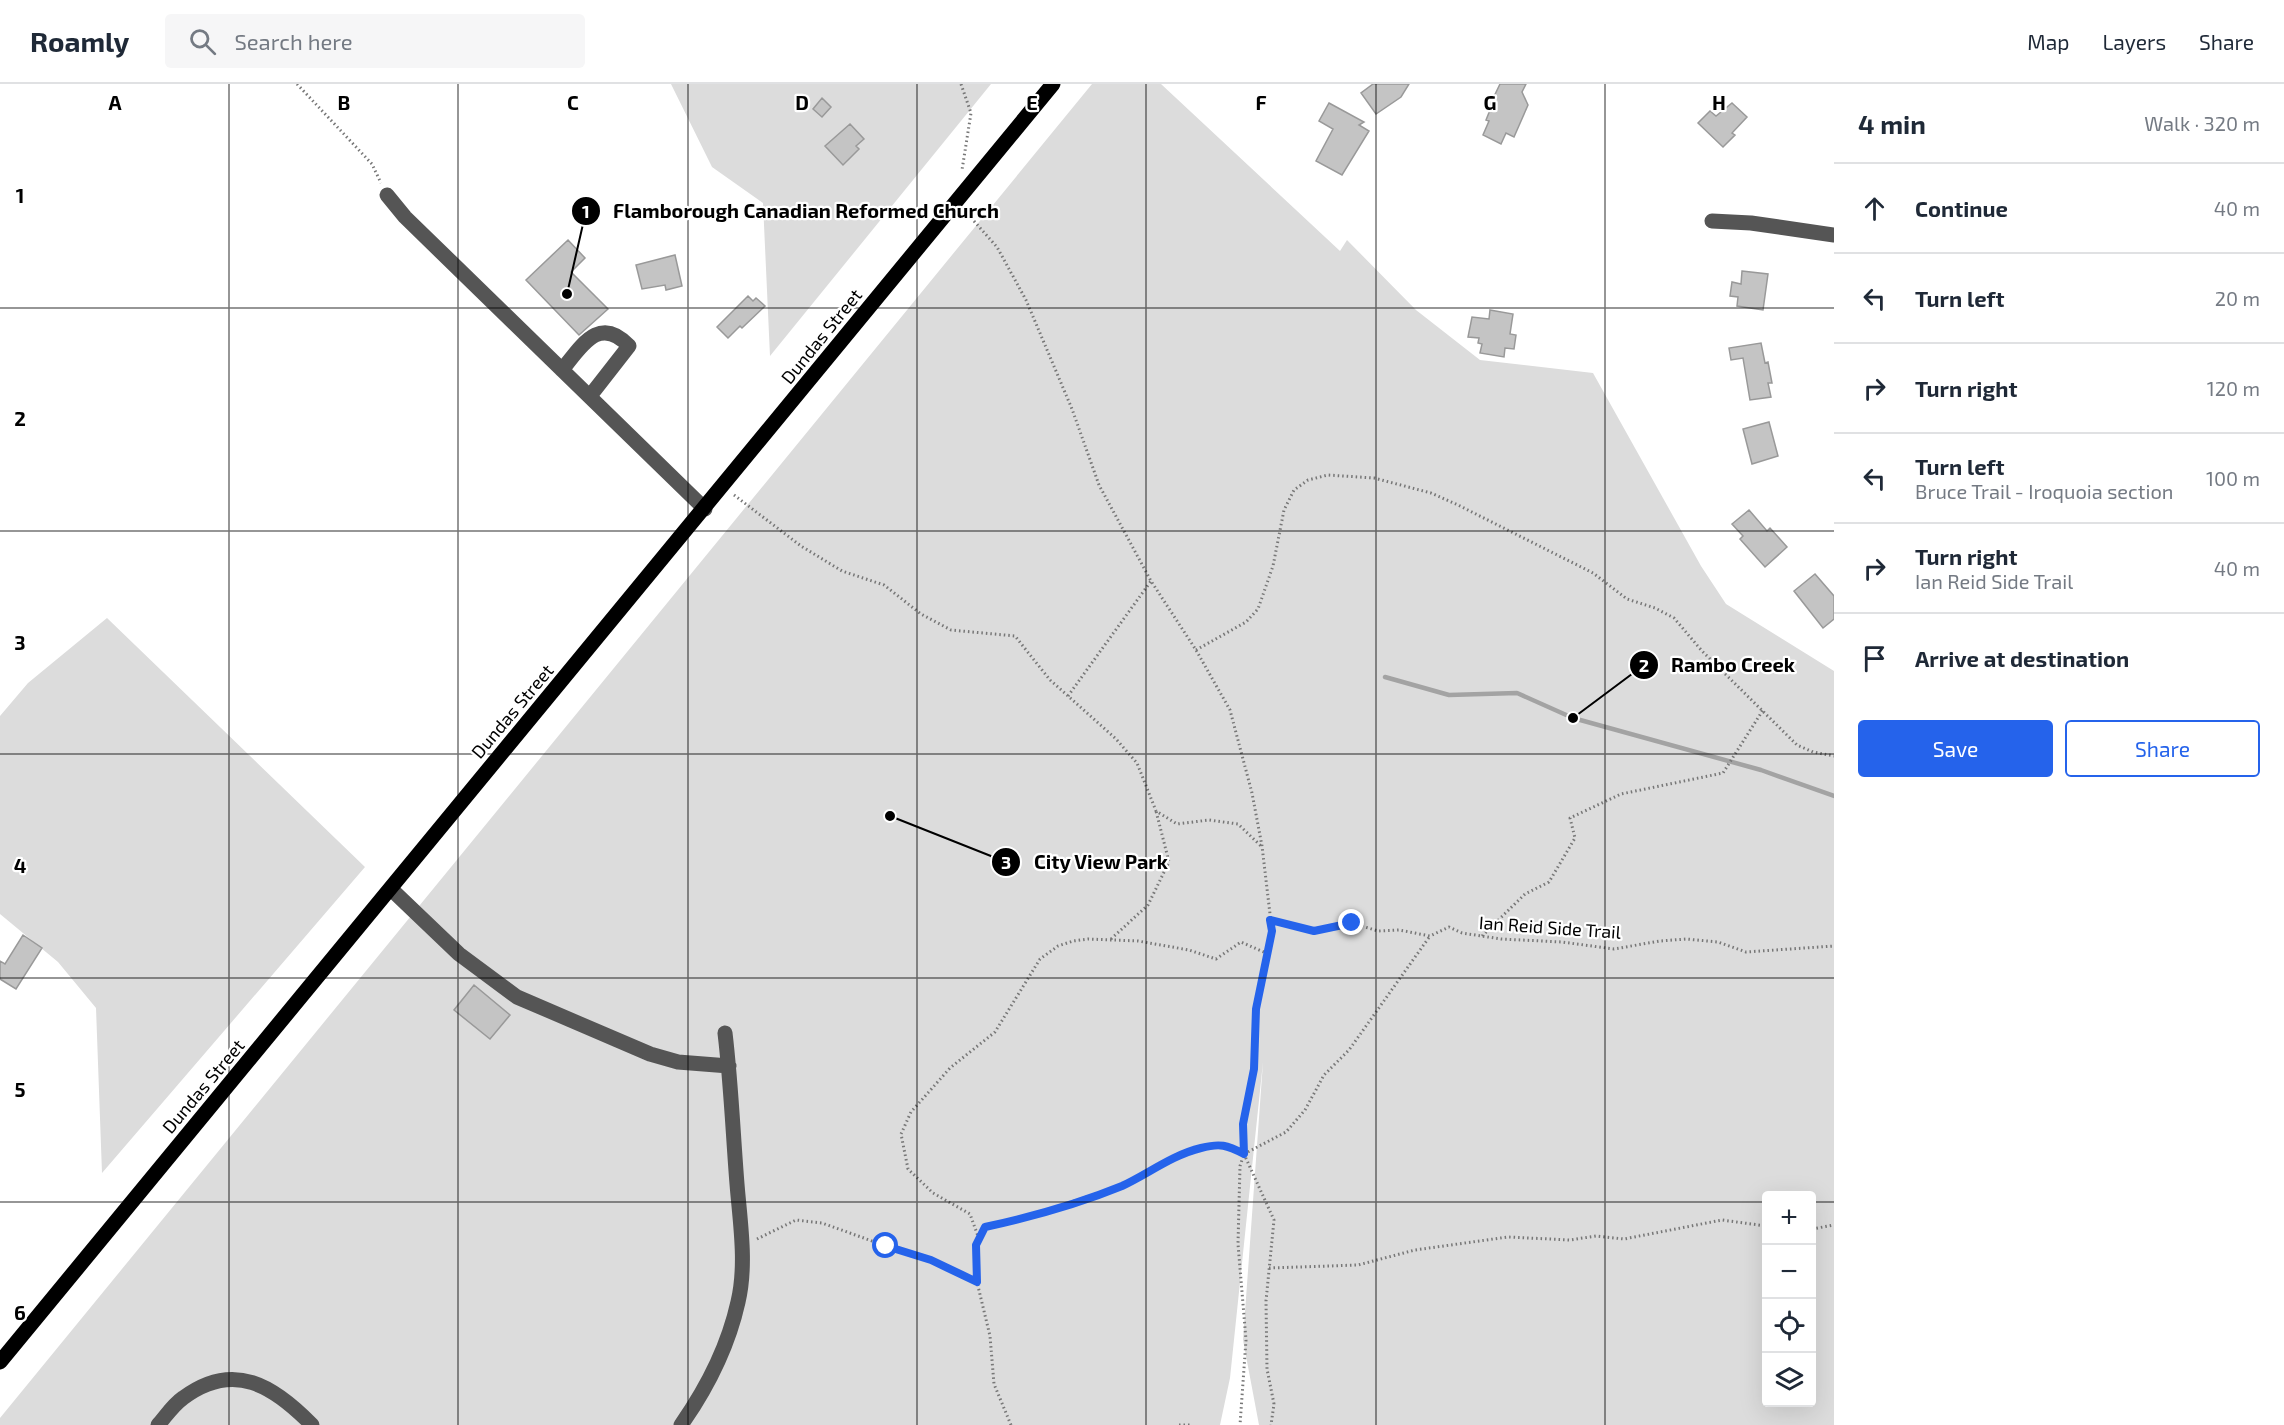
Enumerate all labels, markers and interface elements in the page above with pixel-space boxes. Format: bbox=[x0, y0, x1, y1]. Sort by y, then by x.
search box bbox=[165, 14, 585, 68]
text: Roamly bbox=[30, 24, 129, 58]
icon: search bbox=[186, 25, 219, 58]
text: Search here bbox=[234, 28, 353, 54]
text: Map bbox=[2027, 29, 2069, 54]
text: Layers bbox=[2102, 29, 2166, 54]
text: Share bbox=[2199, 29, 2254, 54]
text: A bbox=[108, 90, 122, 114]
text: B bbox=[338, 90, 350, 114]
text: C bbox=[567, 90, 579, 114]
text: D bbox=[795, 90, 809, 114]
text: E bbox=[1026, 90, 1038, 114]
text: F bbox=[1255, 90, 1267, 114]
text: G bbox=[1484, 90, 1496, 114]
text: H bbox=[1712, 90, 1726, 114]
text: 4 min bbox=[1858, 108, 1926, 139]
text: Walk · 320 m bbox=[2144, 111, 2260, 135]
text: 1 bbox=[16, 183, 24, 207]
callout: Flamborough Canadian Reformed Church bbox=[571, 192, 1011, 230]
icon: ahead bbox=[1858, 192, 1891, 225]
text: Continue bbox=[1915, 195, 2008, 221]
text: 40 m bbox=[2214, 196, 2260, 220]
text: Flamborough Canadian Reformed Church bbox=[613, 198, 999, 222]
text: 1 bbox=[582, 200, 590, 222]
icon: left bbox=[1858, 282, 1891, 315]
street label: Dundas Street bbox=[776, 284, 866, 388]
text: Turn left bbox=[1915, 285, 2004, 311]
text: 20 m bbox=[2215, 286, 2260, 310]
icon: right bbox=[1858, 372, 1891, 405]
text: Turn right bbox=[1915, 375, 2017, 401]
text: 120 m bbox=[2207, 376, 2260, 400]
text: 2 bbox=[14, 406, 26, 430]
text: Turn left bbox=[1915, 453, 2004, 479]
icon: left bbox=[1858, 462, 1891, 495]
text: 100 m bbox=[2206, 466, 2260, 490]
text: Bruce Trail - Iroquoia section bbox=[1915, 479, 2173, 503]
text: Turn right bbox=[1915, 543, 2017, 569]
icon: right bbox=[1858, 552, 1891, 585]
text: 40 m bbox=[2214, 556, 2260, 580]
text: Ian Reid Side Trail bbox=[1915, 569, 2073, 593]
text: 3 bbox=[14, 630, 26, 654]
icon: arrive bbox=[1858, 642, 1891, 675]
text: Arrive at destination bbox=[1915, 645, 2129, 671]
callout: Rambo Creek bbox=[1629, 646, 1807, 684]
text: Rambo Creek bbox=[1671, 652, 1796, 676]
text: 2 bbox=[1639, 654, 1649, 676]
street label: Dundas Street bbox=[466, 659, 558, 763]
button: Save bbox=[1858, 720, 2053, 777]
button: Share bbox=[2065, 720, 2260, 777]
callout: City View Park bbox=[991, 843, 1181, 881]
text: City View Park bbox=[1034, 849, 1169, 874]
text: 3 bbox=[1001, 851, 1011, 873]
text: 4 bbox=[14, 853, 27, 877]
route end bbox=[1338, 909, 1364, 935]
street label: Ian Reid Side Trail bbox=[1478, 911, 1622, 943]
street label: Dundas Street bbox=[157, 1034, 249, 1138]
text: 5 bbox=[14, 1077, 26, 1101]
map controls bbox=[1762, 1191, 1816, 1407]
button: + bbox=[1762, 1191, 1816, 1245]
route start bbox=[872, 1232, 898, 1258]
button: − bbox=[1762, 1245, 1816, 1299]
button: locate bbox=[1762, 1299, 1816, 1353]
text: 6 bbox=[14, 1300, 26, 1324]
button: layers bbox=[1762, 1353, 1816, 1407]

